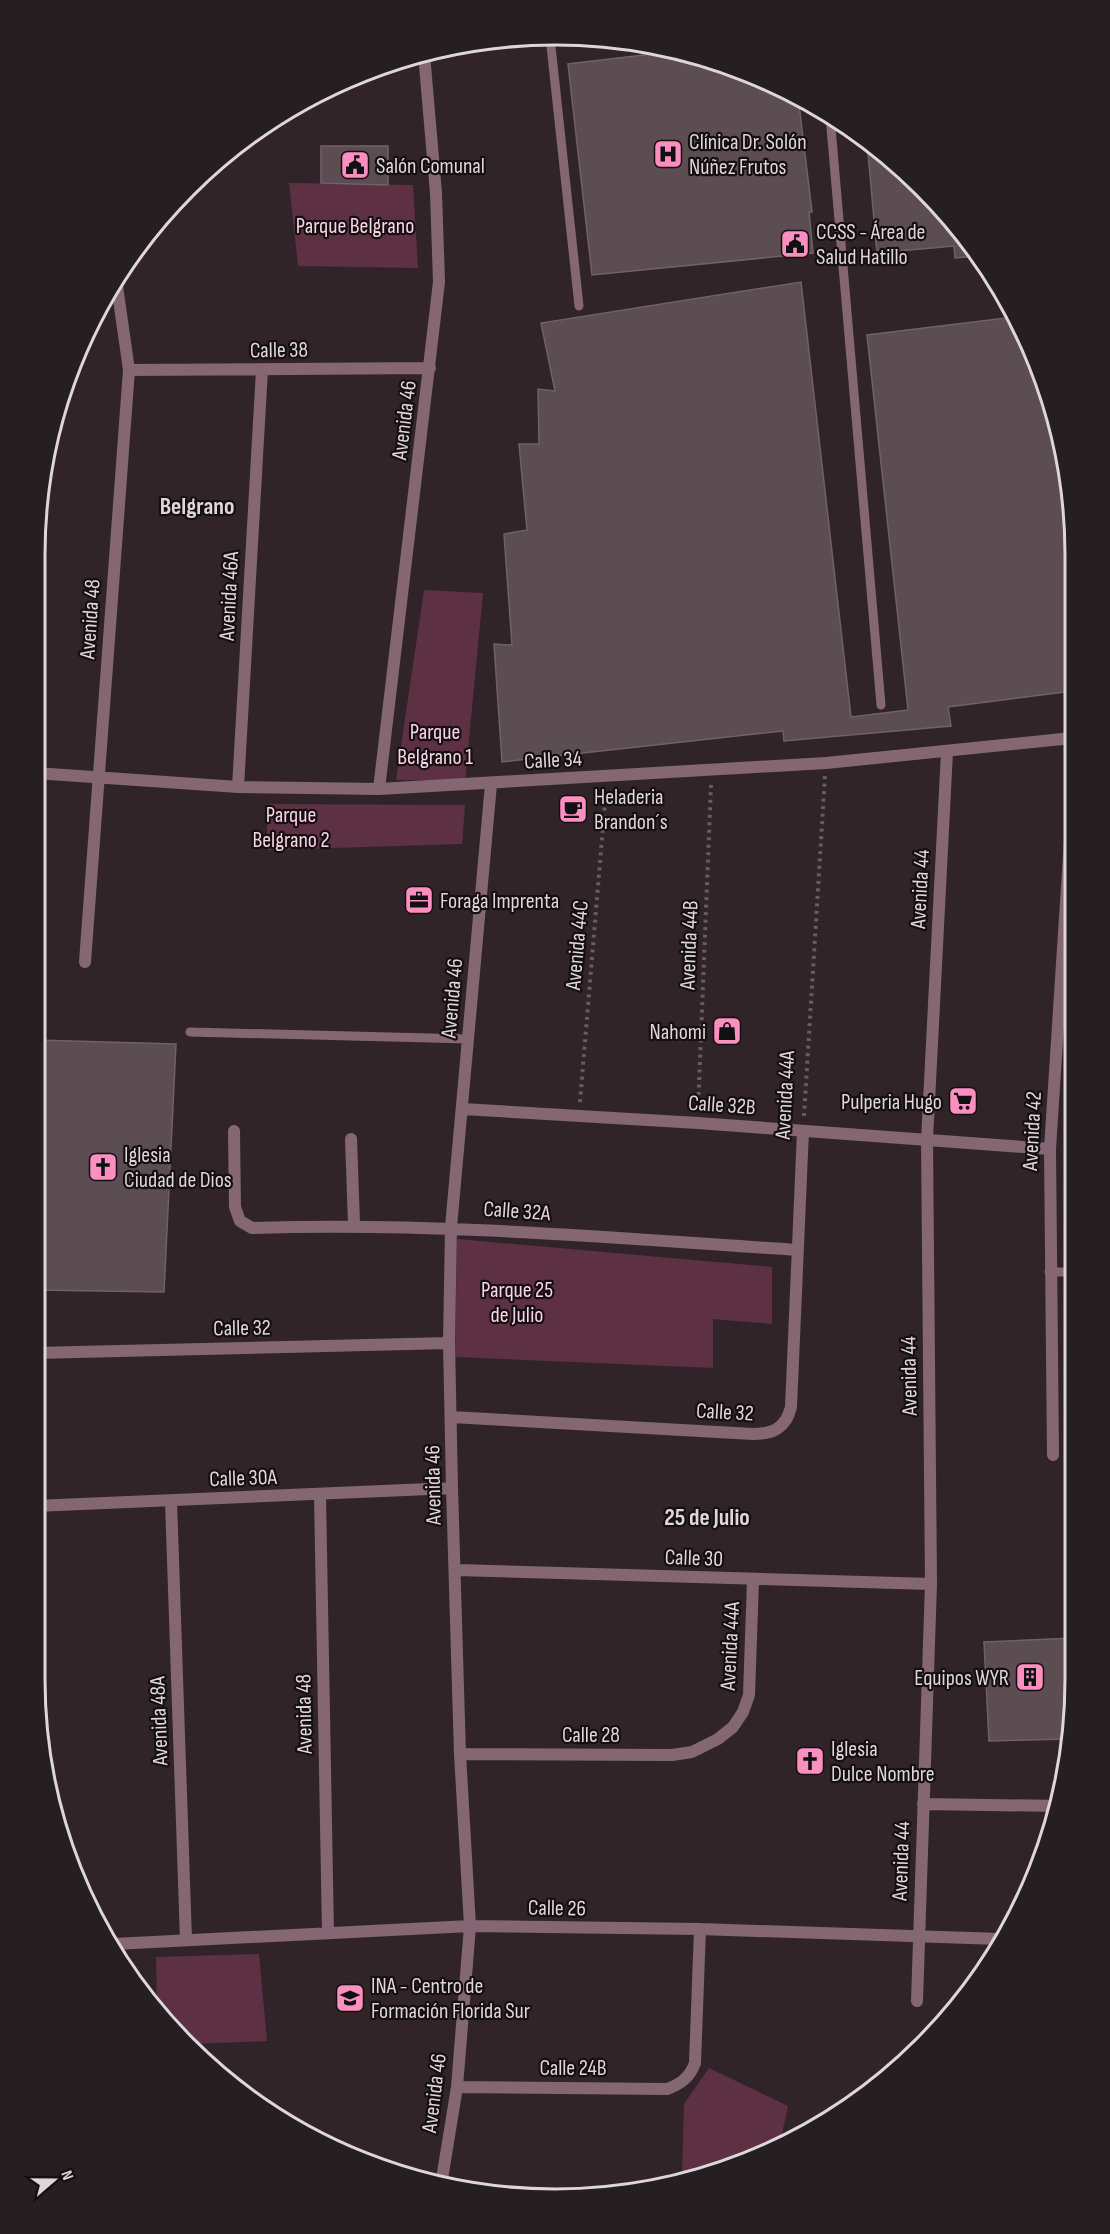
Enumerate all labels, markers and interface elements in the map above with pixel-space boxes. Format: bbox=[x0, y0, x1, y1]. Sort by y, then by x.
place label: Clínica Dr. Solón Núñez Frutos bbox=[689, 129, 807, 181]
hospital icon: Clínica Dr. Solón Núñez Frutos bbox=[652, 138, 684, 170]
public building icon: Salón Comunal bbox=[339, 149, 371, 181]
place label: Salón Comunal bbox=[376, 153, 485, 180]
park label: Parque Belgrano bbox=[296, 213, 414, 240]
place label: CCSS - Área de Salud Hatillo bbox=[816, 219, 925, 271]
public building icon: CCSS - Área de Salud Hatillo bbox=[779, 228, 811, 260]
street label: Calle 38 bbox=[250, 336, 308, 365]
street label: Avenida 46 bbox=[386, 379, 423, 462]
district label: Belgrano bbox=[160, 492, 234, 521]
street label: Avenida 46A bbox=[214, 550, 245, 642]
street label: Avenida 48 bbox=[74, 578, 107, 661]
park label: Parque Belgrano 1 bbox=[397, 719, 473, 771]
street label: Calle 34 bbox=[524, 746, 583, 775]
place label: Heladeria Brandon´s bbox=[594, 784, 668, 836]
cafe icon: Heladeria Brandon´s bbox=[557, 793, 589, 825]
park label: Parque Belgrano 2 bbox=[252, 802, 330, 854]
street label: Avenida 44 bbox=[905, 849, 936, 930]
office icon: Foraga Imprenta bbox=[403, 884, 435, 916]
place label: Foraga Imprenta bbox=[440, 888, 559, 915]
street label: Avenida 44C bbox=[560, 899, 595, 992]
street label: Avenida 44B bbox=[674, 900, 705, 991]
street label: Avenida 46 bbox=[435, 957, 469, 1040]
shop icon: Nahomi bbox=[711, 1015, 743, 1047]
place label: Nahomi bbox=[650, 1019, 706, 1046]
street label: Avenida 44A bbox=[770, 1049, 801, 1141]
supermarket icon: Pulperia Hugo bbox=[947, 1085, 979, 1117]
place label: Pulperia Hugo bbox=[841, 1089, 942, 1116]
street label: Calle 32B bbox=[687, 1090, 756, 1121]
street label: Avenida 42 bbox=[1017, 1091, 1048, 1172]
place label: Iglesia Ciudad de Dios bbox=[124, 1142, 232, 1194]
church icon: Iglesia Ciudad de Dios bbox=[87, 1151, 119, 1183]
street label: Calle 32A bbox=[483, 1196, 552, 1227]
park label: Parque 25 de Julio bbox=[481, 1277, 553, 1329]
street label: Calle 32 bbox=[213, 1314, 271, 1343]
street label: Avenida 44 bbox=[895, 1336, 924, 1417]
street label: Calle 32 bbox=[695, 1398, 754, 1427]
street label: Avenida 46 bbox=[419, 1445, 448, 1526]
street label: Calle 30A bbox=[209, 1464, 278, 1493]
district label: 25 de Julio bbox=[664, 1503, 750, 1532]
street label: Calle 30 bbox=[664, 1544, 724, 1573]
street label: Avenida 44A bbox=[715, 1600, 746, 1692]
building icon: Equipos WYR bbox=[1014, 1661, 1046, 1693]
place label: Equipos WYR bbox=[914, 1665, 1009, 1692]
street label: Avenida 48 bbox=[290, 1674, 319, 1755]
street label: Avenida 48A bbox=[144, 1675, 175, 1767]
street label: Calle 28 bbox=[562, 1722, 620, 1749]
place label: Iglesia Dulce Nombre bbox=[831, 1736, 935, 1788]
church icon: Iglesia Dulce Nombre bbox=[794, 1745, 826, 1777]
street label: Avenida 44 bbox=[887, 1821, 916, 1902]
street label: Calle 26 bbox=[528, 1894, 586, 1923]
place label: INA - Centro de Formación Florida Sur bbox=[371, 1973, 530, 2025]
school or university icon: INA - Centro de Formación Florida Sur bbox=[334, 1982, 366, 2014]
street label: Avenida 46 bbox=[416, 2052, 453, 2135]
street label: Calle 24B bbox=[539, 2055, 607, 2082]
north arrow bbox=[24, 2150, 84, 2210]
text: N bbox=[56, 2168, 77, 2183]

